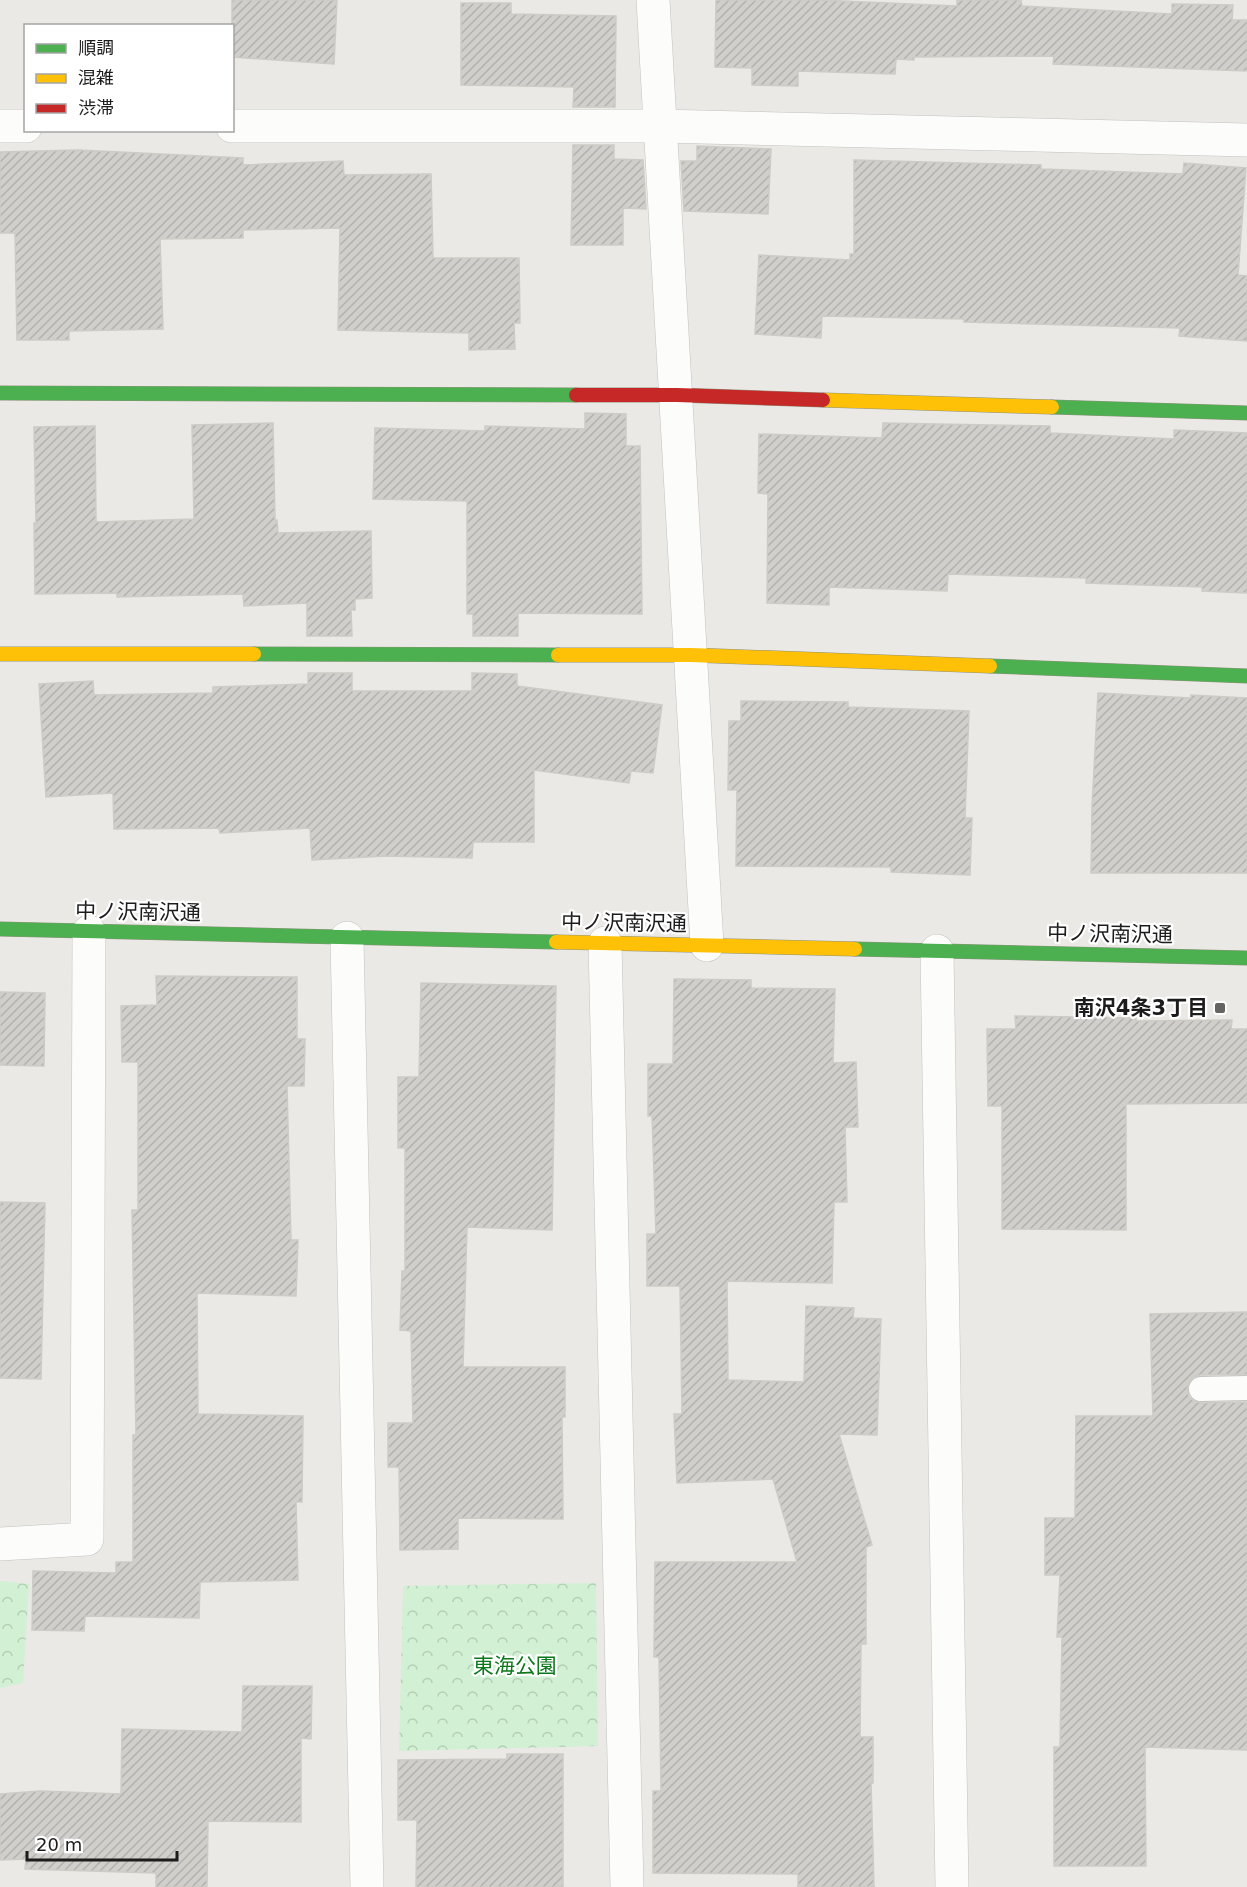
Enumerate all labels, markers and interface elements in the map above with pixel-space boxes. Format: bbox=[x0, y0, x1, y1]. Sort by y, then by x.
legend bbox=[24, 24, 234, 132]
text: 順調 bbox=[78, 37, 114, 58]
text: 混雑 bbox=[78, 67, 114, 88]
text: 渋滞 bbox=[78, 97, 114, 118]
street label: 中ノ沢南沢通 bbox=[75, 899, 201, 925]
street label: 中ノ沢南沢通 bbox=[561, 910, 687, 936]
street label: 中ノ沢南沢通 bbox=[1047, 921, 1173, 947]
place label: 南沢4条3丁目 bbox=[1074, 996, 1208, 1020]
marker: 南沢4条3丁目 bbox=[1213, 1001, 1227, 1015]
park label: 東海公園 bbox=[473, 1654, 557, 1678]
scale bar bbox=[27, 1824, 177, 1862]
text: 20 m bbox=[36, 1834, 82, 1855]

